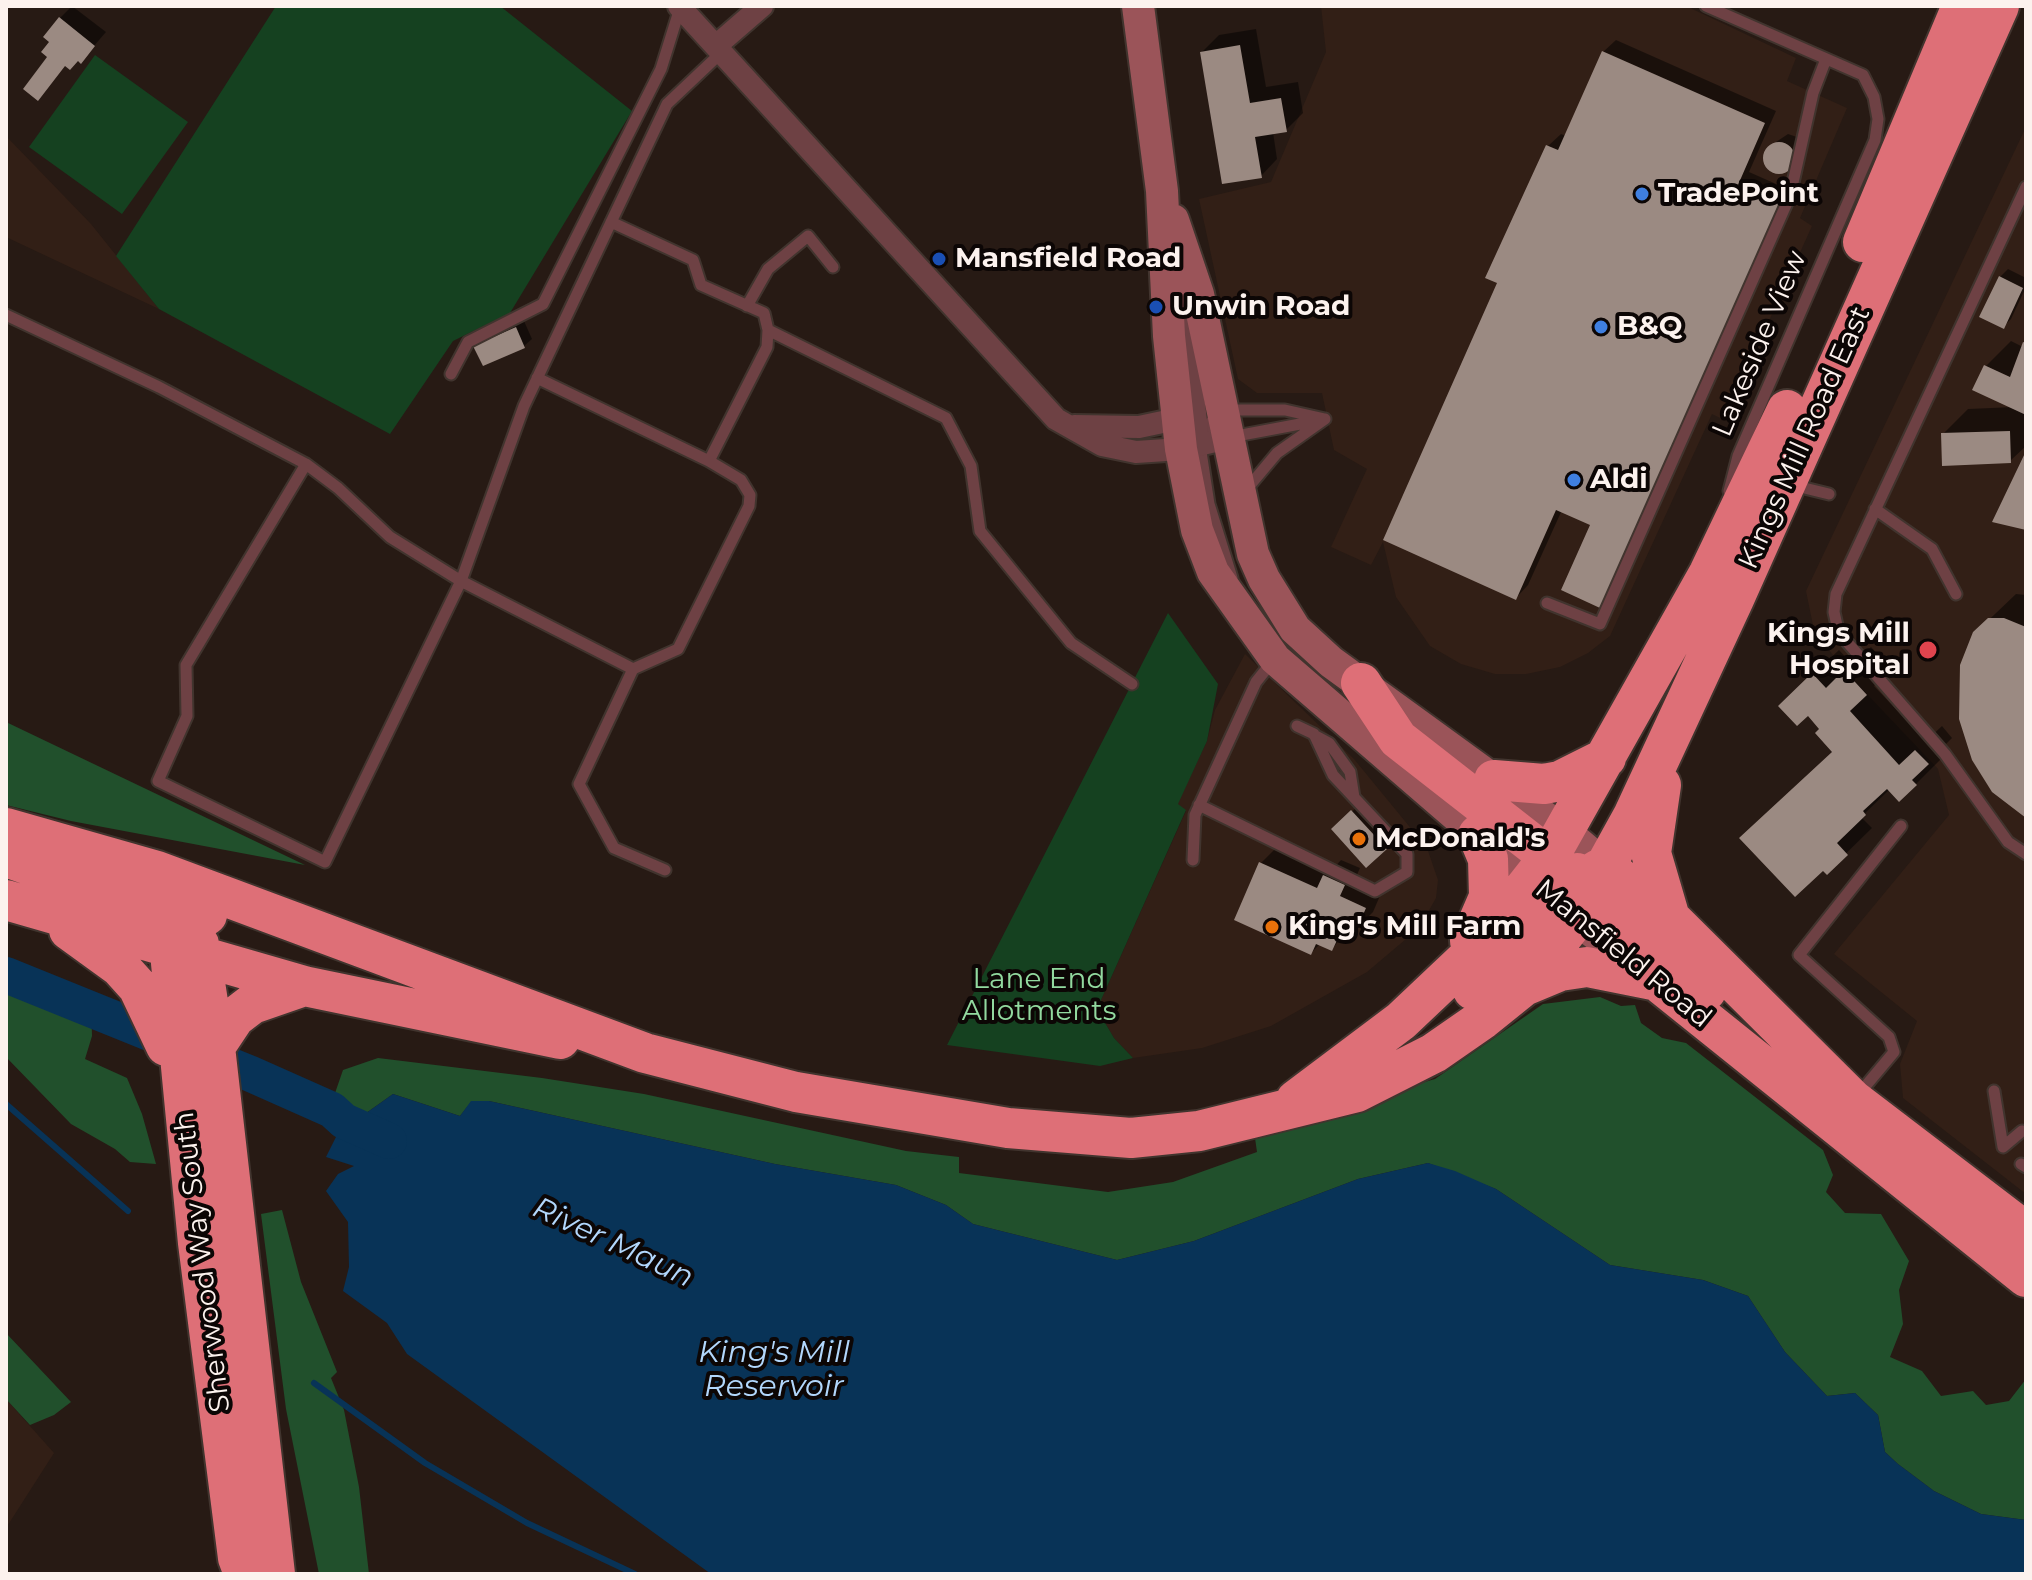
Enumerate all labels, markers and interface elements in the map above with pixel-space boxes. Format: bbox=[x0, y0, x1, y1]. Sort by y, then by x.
place label: TradePoint bbox=[1658, 177, 1819, 211]
marker: TradePoint bbox=[1633, 185, 1651, 203]
place label: Mansfield Road bbox=[955, 242, 1181, 276]
street label: Lakeside View bbox=[1706, 246, 1814, 442]
marker: Mansfield Road bbox=[930, 250, 948, 268]
place label: Unwin Road bbox=[1172, 290, 1350, 324]
marker: Unwin Road bbox=[1147, 298, 1165, 316]
street label: Kings Mill Road East bbox=[1732, 302, 1878, 574]
place label: B&Q bbox=[1617, 310, 1682, 344]
marker: B&Q bbox=[1592, 318, 1610, 336]
place label: Aldi bbox=[1590, 463, 1648, 497]
marker: Aldi bbox=[1565, 471, 1583, 489]
place label: Kings Mill Hospital bbox=[1767, 617, 1910, 683]
marker: Kings Mill Hospital bbox=[1917, 639, 1939, 661]
place label: McDonald's bbox=[1375, 822, 1545, 856]
marker: McDonald's bbox=[1350, 830, 1368, 848]
street label: Mansfield Road bbox=[1528, 873, 1718, 1035]
place label: King's Mill Farm bbox=[1288, 910, 1521, 944]
marker: King's Mill Farm bbox=[1263, 918, 1281, 936]
park label: Lane End Allotments bbox=[962, 963, 1116, 1029]
street label: Sherwood Way South bbox=[168, 1110, 238, 1414]
water label: River Maun bbox=[527, 1190, 699, 1296]
water label: King's Mill Reservoir bbox=[698, 1335, 850, 1406]

